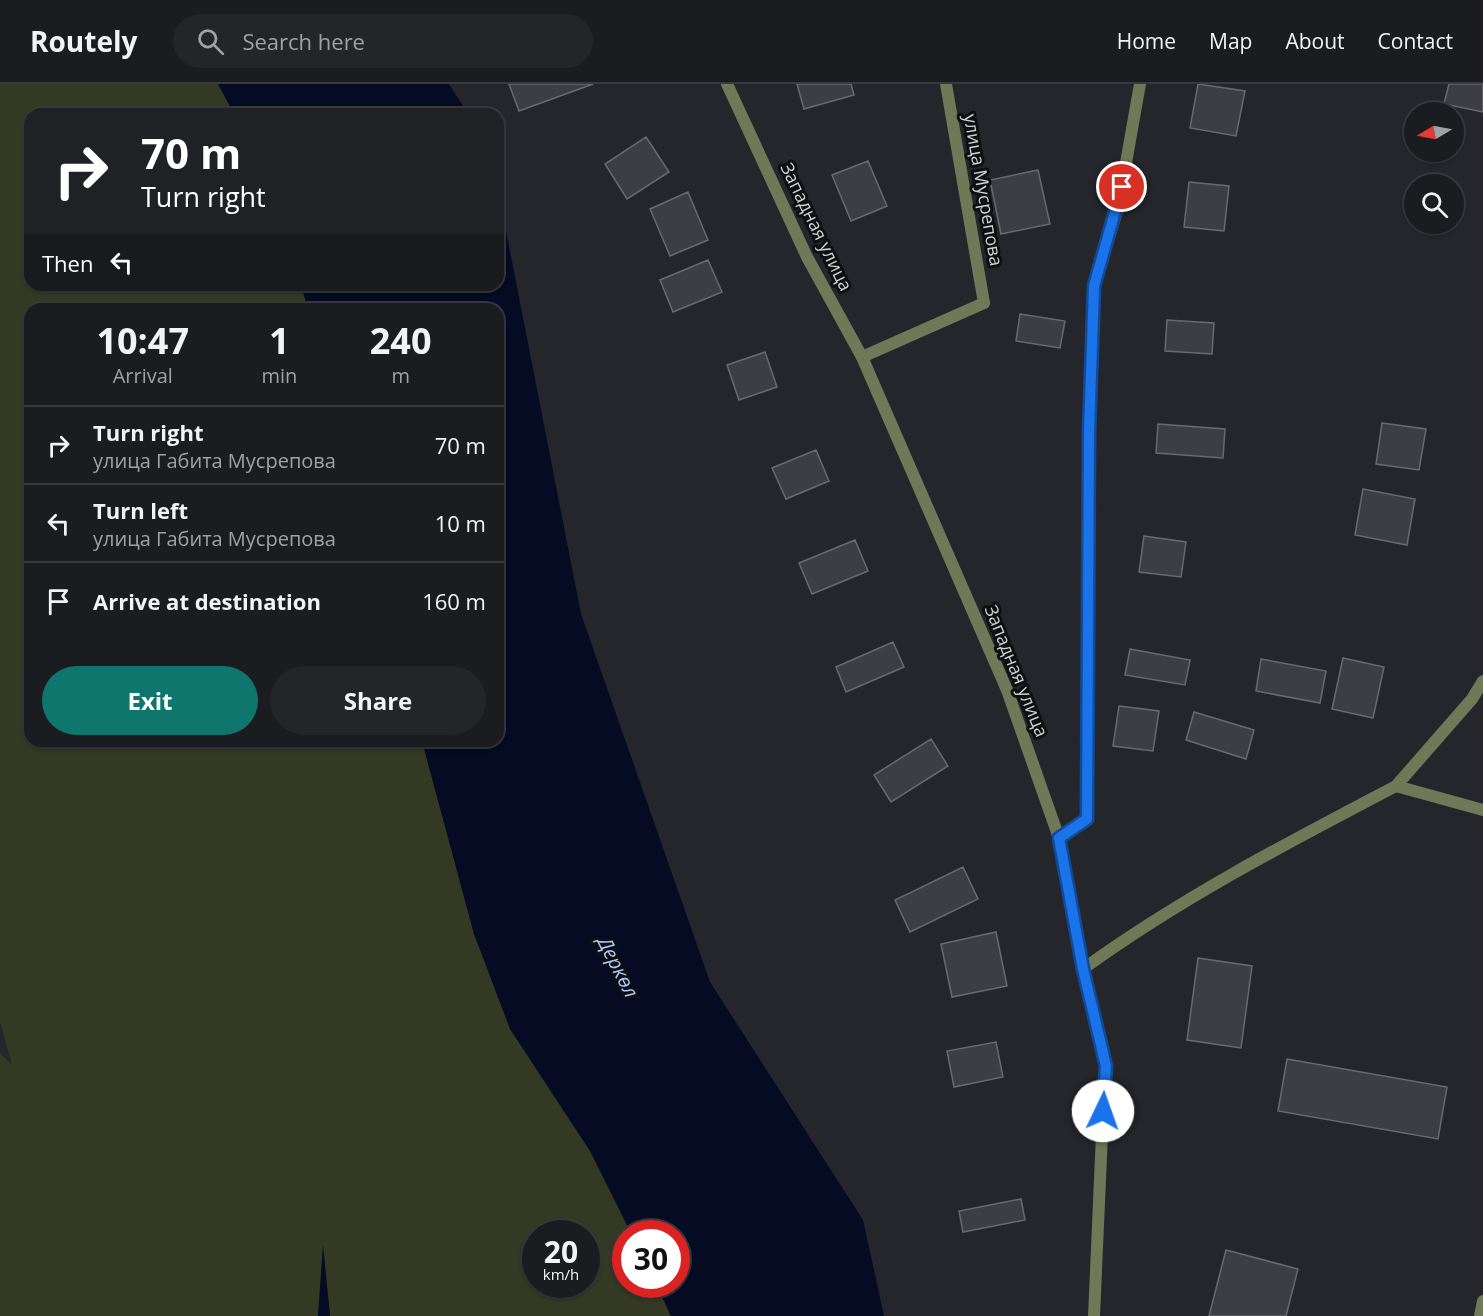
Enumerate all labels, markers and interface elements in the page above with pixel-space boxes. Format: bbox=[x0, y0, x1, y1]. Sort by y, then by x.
search box bbox=[173, 14, 593, 68]
text: Routely bbox=[30, 22, 137, 60]
icon: search bbox=[194, 25, 227, 58]
text: Search here bbox=[242, 26, 365, 56]
text: Home bbox=[1117, 27, 1176, 55]
text: Map bbox=[1209, 27, 1252, 55]
text: About bbox=[1285, 27, 1345, 55]
text: Contact bbox=[1378, 27, 1453, 55]
north arrow bbox=[1404, 102, 1464, 162]
map controls bbox=[1404, 102, 1464, 234]
street label: улица Мусрепова bbox=[959, 112, 1009, 268]
text: 70 m bbox=[141, 124, 241, 181]
icon: right bbox=[42, 132, 120, 210]
street label: Западная улица bbox=[775, 158, 858, 295]
pin bbox=[1096, 161, 1147, 212]
icon: arrive bbox=[1105, 170, 1138, 203]
button: search bbox=[1404, 174, 1464, 234]
text: Turn right bbox=[141, 178, 266, 215]
icon: left bbox=[105, 246, 138, 279]
text: Then bbox=[42, 248, 93, 278]
text: 10:47 bbox=[96, 316, 189, 365]
text: 1 bbox=[269, 316, 290, 365]
text: 240 bbox=[370, 316, 432, 365]
text: Arrival bbox=[113, 362, 173, 389]
text: min bbox=[261, 362, 297, 389]
text: m bbox=[391, 362, 410, 389]
text: Turn right bbox=[93, 417, 204, 447]
icon: right bbox=[42, 429, 75, 462]
text: 70 m bbox=[435, 430, 486, 460]
text: улица Габита Мусрепова bbox=[93, 447, 336, 474]
text: Turn left bbox=[93, 495, 188, 525]
icon: left bbox=[42, 507, 75, 540]
text: 10 m bbox=[435, 508, 486, 538]
text: улица Габита Мусрепова bbox=[93, 525, 336, 552]
icon: arrive bbox=[42, 585, 75, 618]
text: Arrive at destination bbox=[93, 586, 321, 616]
text: 160 m bbox=[422, 586, 486, 616]
street label: Западная улица bbox=[980, 601, 1054, 740]
button: Exit bbox=[42, 666, 258, 735]
button: Share bbox=[270, 666, 486, 735]
water label: Деркөл bbox=[591, 930, 645, 1002]
position arrow bbox=[1071, 1079, 1135, 1143]
speed limit sign: 30 bbox=[612, 1220, 690, 1298]
text: 20 bbox=[544, 1231, 578, 1272]
text: km/h bbox=[543, 1264, 579, 1284]

